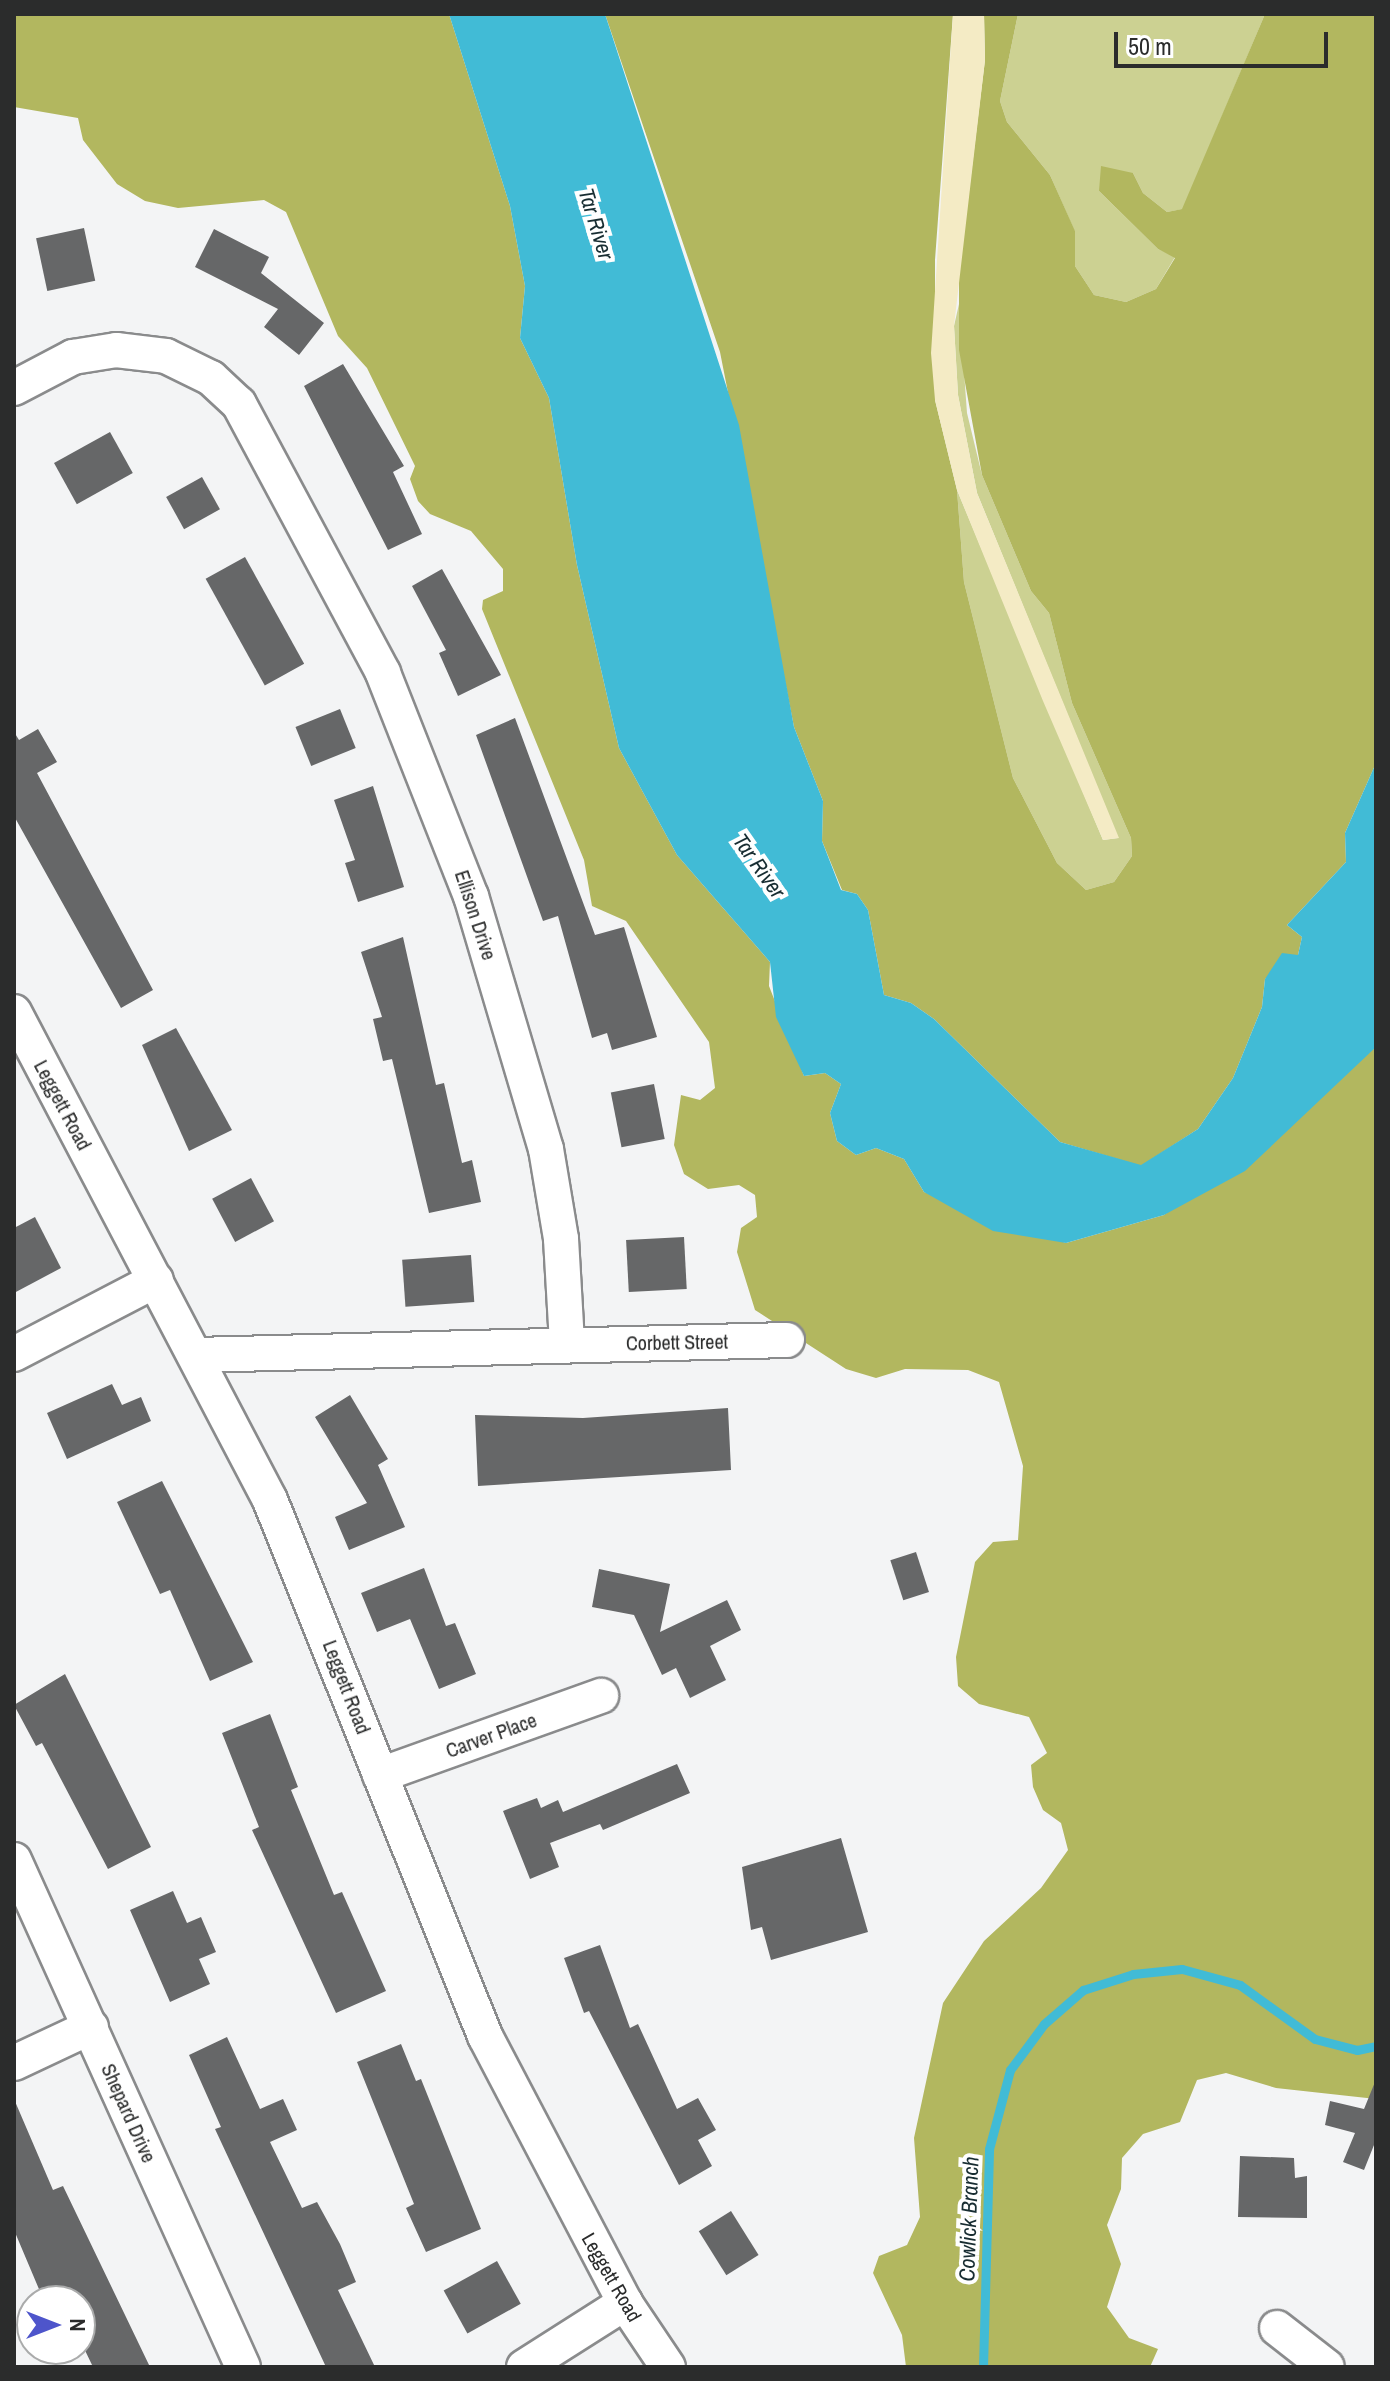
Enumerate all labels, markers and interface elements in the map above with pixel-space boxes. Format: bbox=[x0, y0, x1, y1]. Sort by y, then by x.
scale bar bbox=[1118, 16, 1332, 66]
text: 50 m bbox=[1128, 30, 1172, 62]
water label: Tar River bbox=[573, 185, 619, 263]
water label: Tar River bbox=[727, 829, 791, 903]
street label: Ellison Drive bbox=[450, 867, 502, 963]
street label: Leggett Road bbox=[29, 1056, 97, 1154]
street label: Corbett Street bbox=[626, 1329, 728, 1355]
street label: Leggett Road bbox=[318, 1637, 376, 1737]
street label: Carver Place bbox=[442, 1708, 540, 1762]
street label: Shepard Drive bbox=[97, 2060, 161, 2166]
water label: Cowlick Branch bbox=[954, 2156, 984, 2282]
street label: Leggett Road bbox=[577, 2228, 647, 2326]
north arrow bbox=[16, 2285, 96, 2365]
text: N bbox=[63, 2318, 93, 2332]

